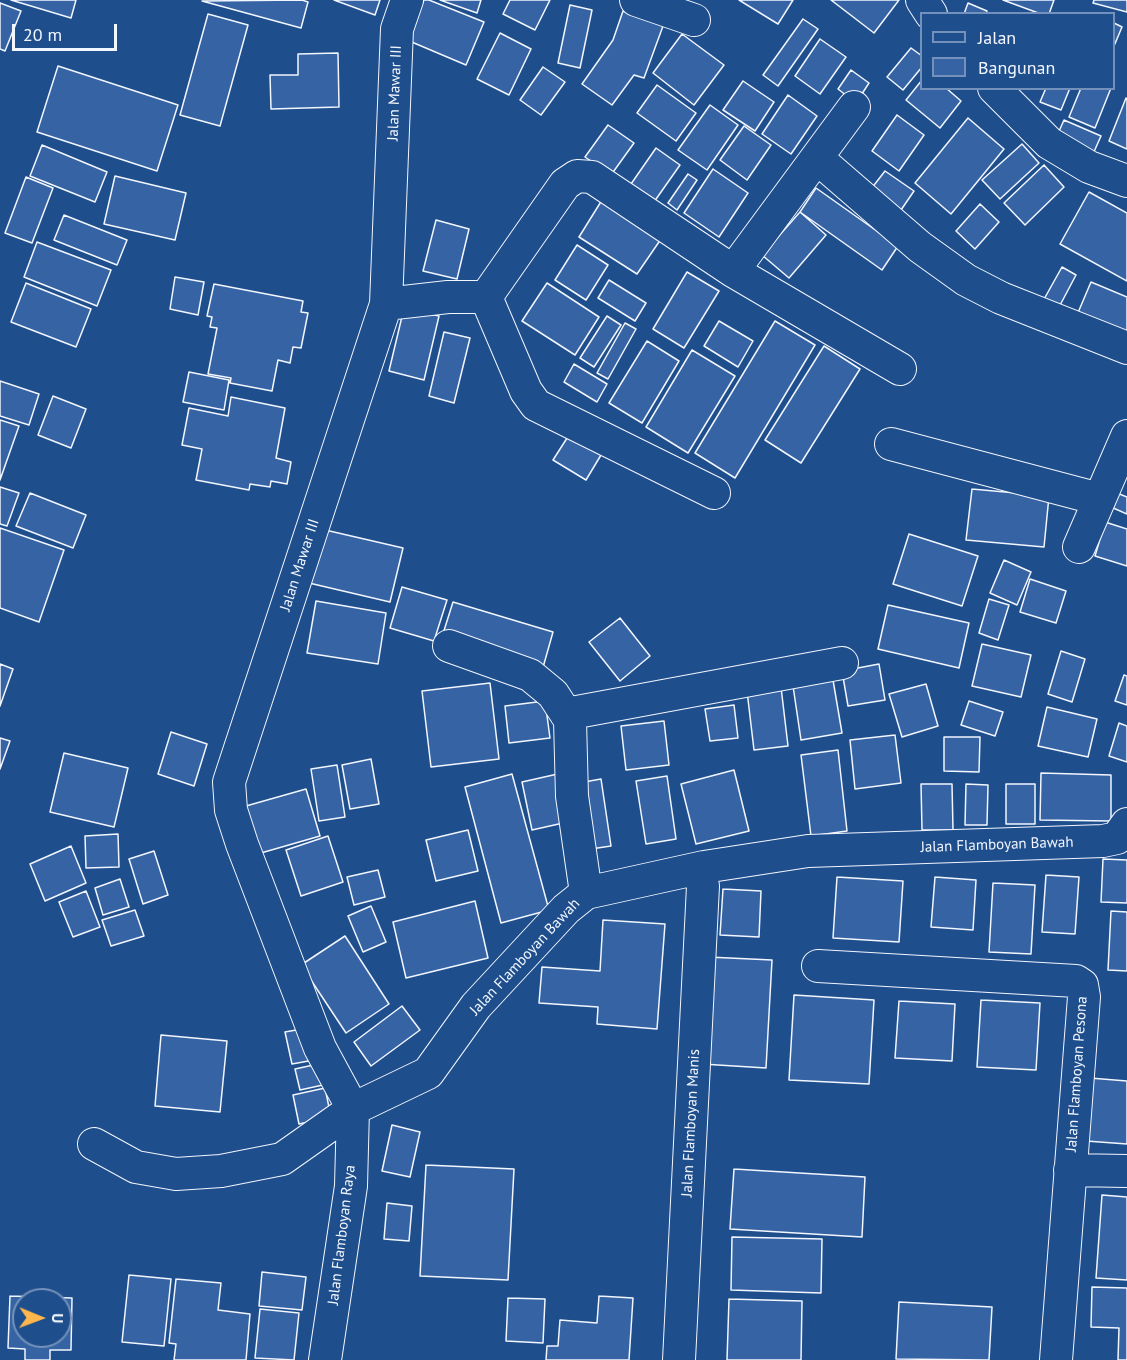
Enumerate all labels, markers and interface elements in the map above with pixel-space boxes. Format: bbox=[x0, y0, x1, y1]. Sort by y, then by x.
scale bar bbox=[15, 12, 120, 50]
legend bbox=[920, 12, 1115, 90]
text: 20 m bbox=[23, 23, 62, 46]
text: Jalan bbox=[978, 26, 1016, 49]
street label: Jalan Mawar III bbox=[384, 45, 406, 141]
text: Bangunan bbox=[978, 56, 1055, 79]
street label: Jalan Mawar III bbox=[277, 517, 323, 613]
street label: Jalan Flamboyan Bawah bbox=[920, 833, 1074, 857]
street label: Jalan Flamboyan Bawah bbox=[466, 895, 584, 1019]
street label: Jalan Flamboyan Pesona bbox=[1063, 996, 1091, 1152]
street label: Jalan Flamboyan Manis bbox=[678, 1049, 704, 1197]
street label: Jalan Flamboyan Raya bbox=[324, 1164, 360, 1306]
north arrow bbox=[12, 1288, 72, 1348]
text: U bbox=[48, 1313, 68, 1323]

